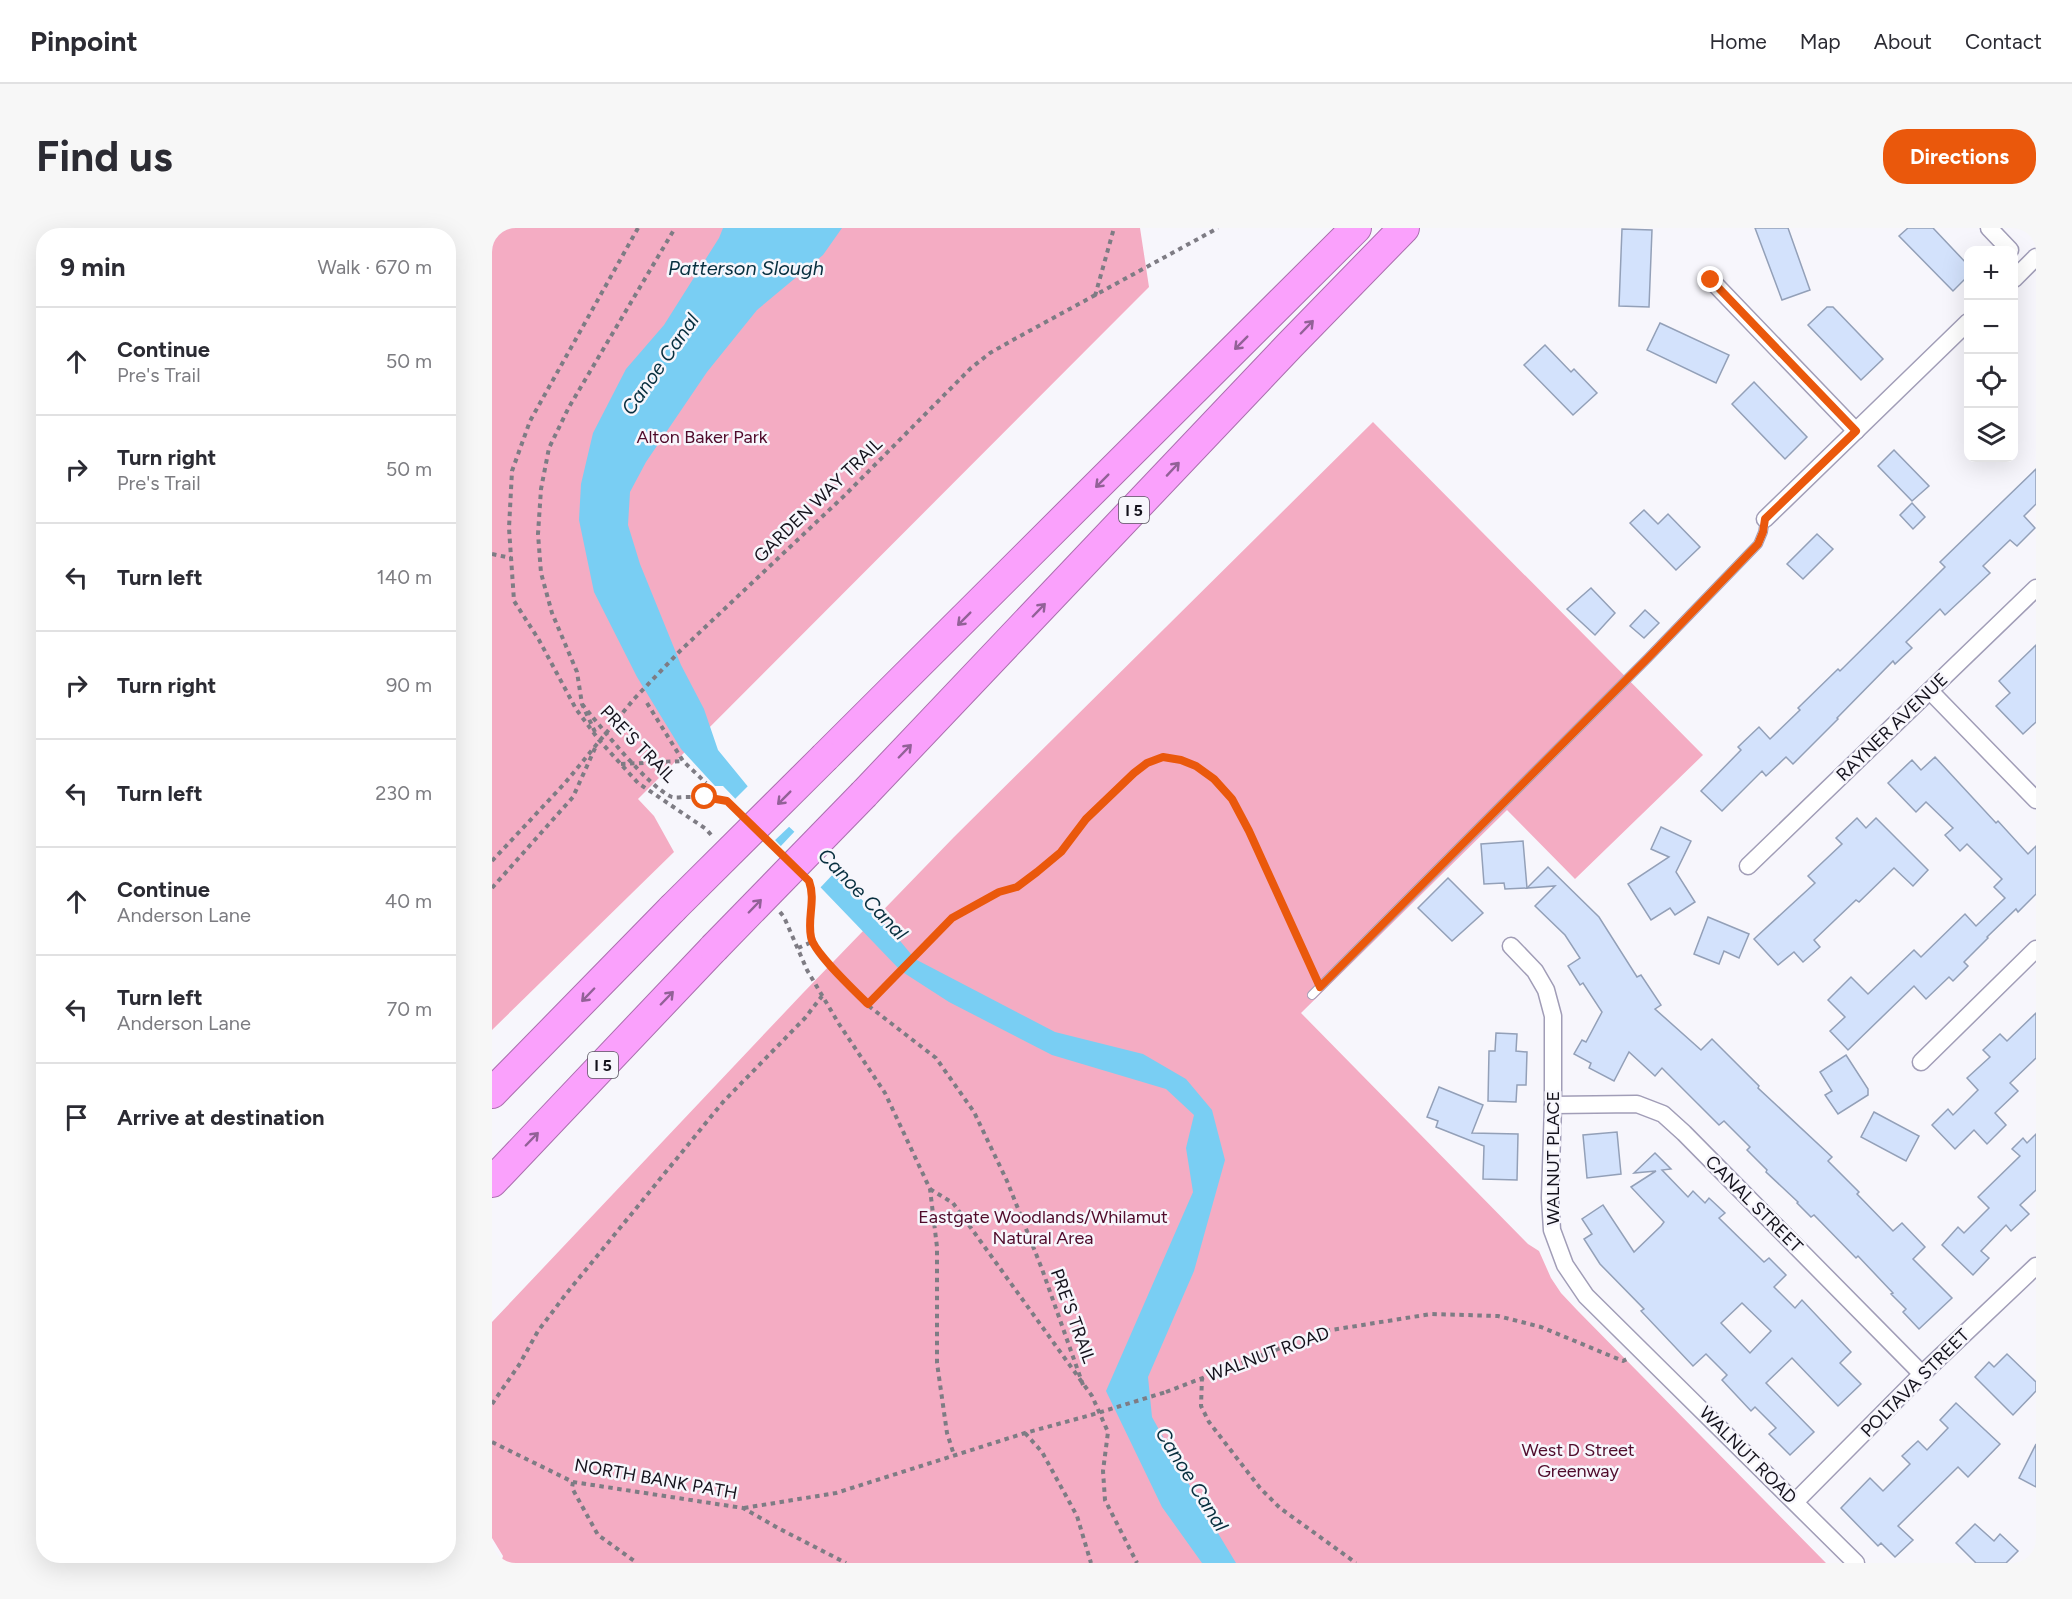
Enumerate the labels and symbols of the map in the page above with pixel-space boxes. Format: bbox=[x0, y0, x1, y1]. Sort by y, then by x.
water label: Patterson Slough bbox=[668, 256, 824, 280]
route end bbox=[1697, 266, 1723, 292]
water label: Canoe Canal bbox=[616, 308, 704, 419]
one-way arrow bbox=[1300, 319, 1315, 334]
one-way arrow bbox=[1233, 336, 1248, 351]
park label: Alton Baker Park bbox=[636, 426, 768, 448]
street label: GARDEN WAY TRAIL bbox=[749, 433, 887, 567]
one-way arrow bbox=[1166, 461, 1180, 476]
one-way arrow bbox=[1095, 474, 1110, 488]
road number: I 5 bbox=[1119, 497, 1149, 523]
one-way arrow bbox=[1032, 603, 1046, 618]
one-way arrow bbox=[957, 611, 972, 626]
street label: RAYNER AVENUE bbox=[1832, 668, 1952, 786]
street label: PRE'S TRAIL bbox=[596, 701, 681, 788]
one-way arrow bbox=[897, 744, 912, 759]
route start bbox=[691, 783, 717, 809]
one-way arrow bbox=[776, 791, 791, 806]
water label: Canoe Canal bbox=[813, 843, 913, 945]
one-way arrow bbox=[748, 899, 762, 914]
one-way arrow bbox=[581, 988, 596, 1003]
one-way arrow bbox=[659, 990, 674, 1005]
road number: I 5 bbox=[588, 1052, 618, 1078]
street label: WALNUT PLACE bbox=[1542, 1091, 1564, 1225]
one-way arrow bbox=[525, 1132, 540, 1147]
street label: CANAL STREET bbox=[1701, 1151, 1807, 1257]
park label: Eastgate Woodlands/Whilamut Natural Area bbox=[918, 1206, 1168, 1249]
street label: PRE'S TRAIL bbox=[1046, 1266, 1101, 1367]
street label: WALNUT ROAD bbox=[1204, 1322, 1332, 1386]
street label: POLTAVA STREET bbox=[1856, 1324, 1974, 1442]
street label: WALNUT ROAD bbox=[1695, 1402, 1801, 1508]
water label: Canoe Canal bbox=[1150, 1422, 1234, 1536]
park label: West D Street Greenway bbox=[1521, 1439, 1635, 1482]
street label: NORTH BANK PATH bbox=[573, 1454, 739, 1504]

